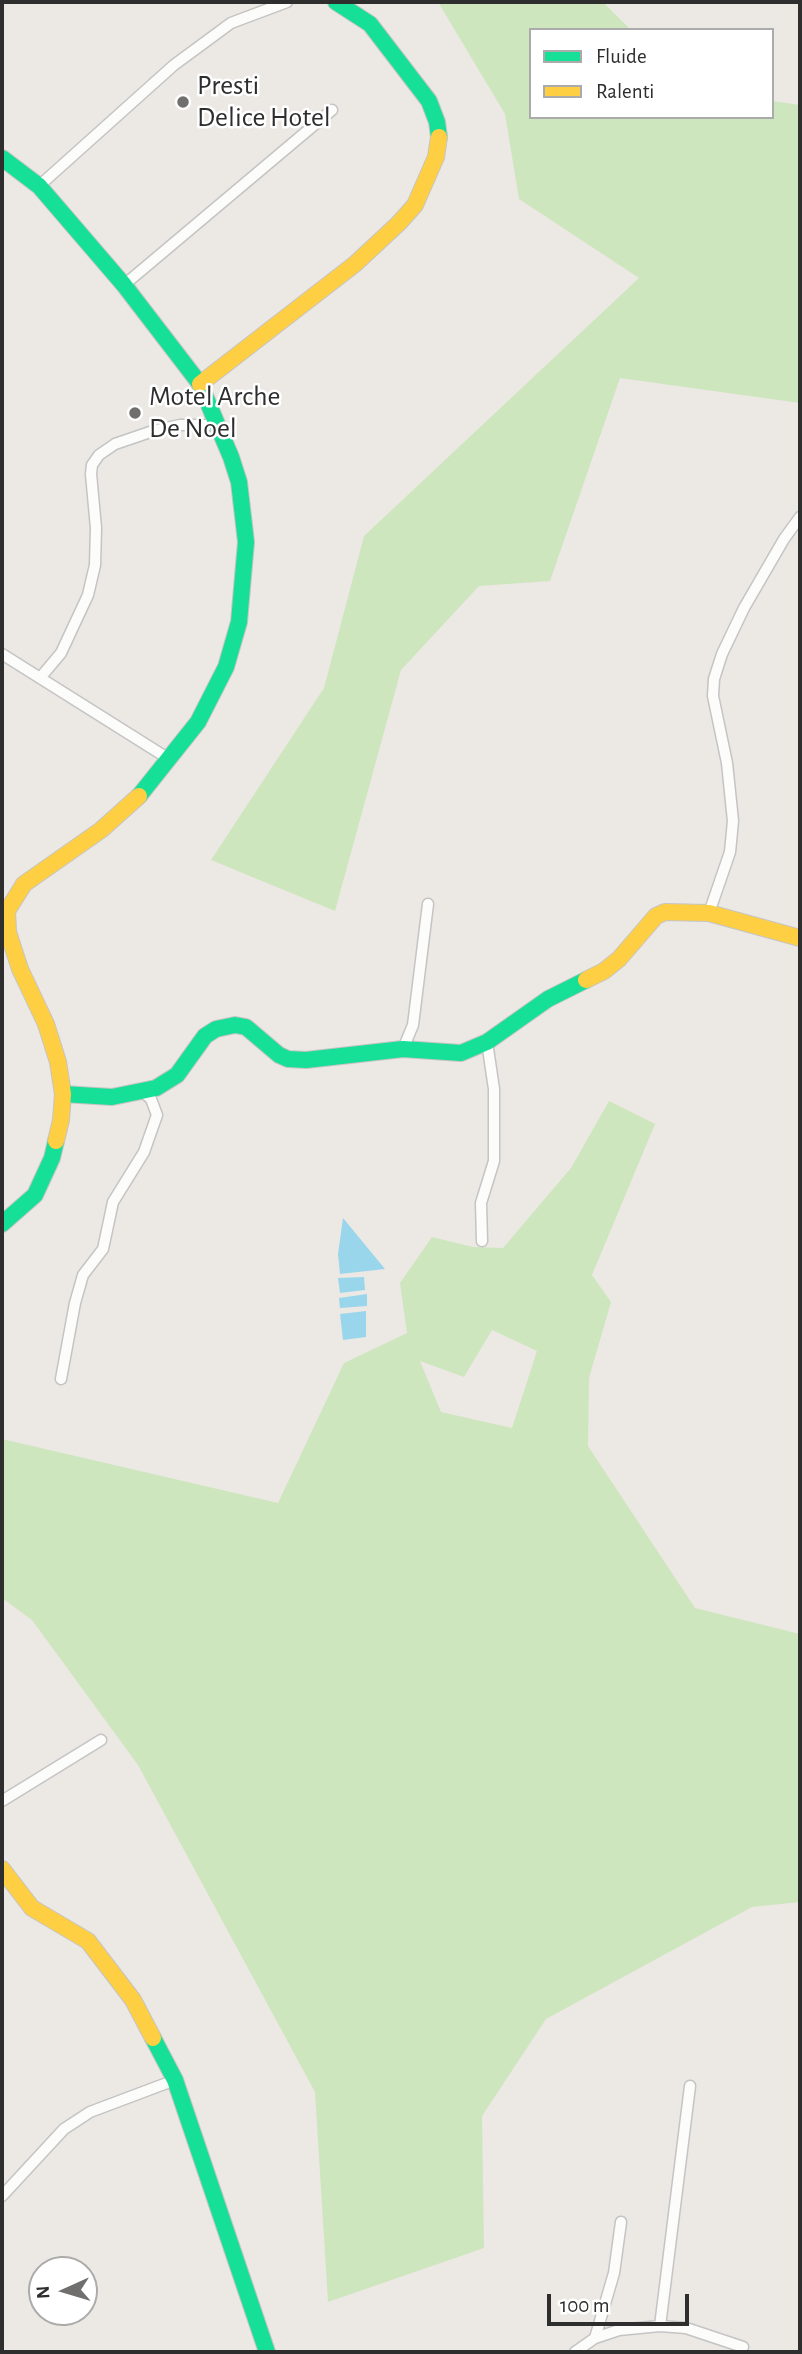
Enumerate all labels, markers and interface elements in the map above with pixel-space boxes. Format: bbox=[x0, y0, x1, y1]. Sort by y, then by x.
legend bbox=[529, 28, 774, 119]
text: Fluide bbox=[596, 46, 647, 67]
place label: Presti Delice Hotel bbox=[197, 69, 331, 135]
text: Ralenti bbox=[596, 81, 654, 102]
marker: Presti Delice Hotel bbox=[175, 94, 191, 110]
place label: Motel Arche De Noel bbox=[149, 380, 280, 446]
marker: Motel Arche De Noel bbox=[127, 405, 143, 421]
north arrow bbox=[28, 2256, 98, 2326]
scale bar bbox=[550, 2280, 692, 2324]
text: N bbox=[34, 2285, 53, 2300]
text: 100 m bbox=[560, 2295, 610, 2316]

